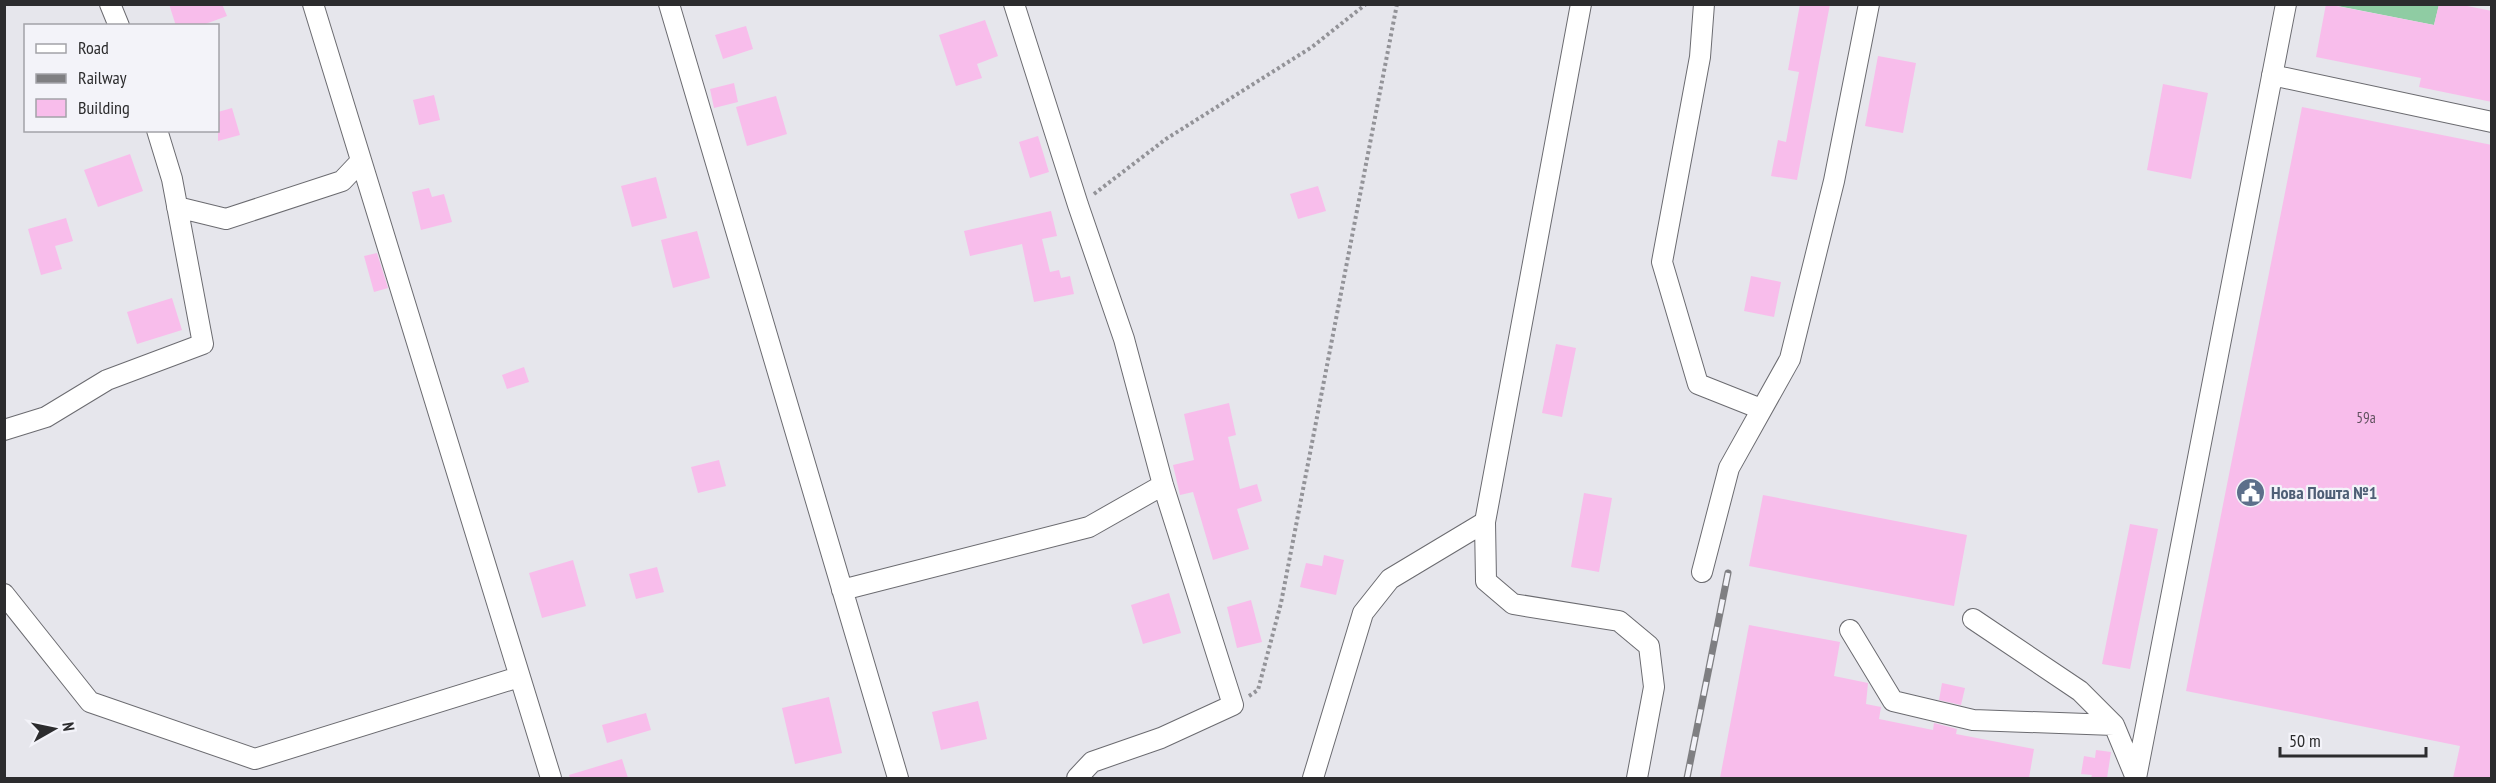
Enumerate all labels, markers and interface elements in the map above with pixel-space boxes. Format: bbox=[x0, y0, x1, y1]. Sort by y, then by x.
legend bbox=[24, 24, 219, 132]
text: Road bbox=[78, 36, 109, 59]
text: Railway bbox=[78, 66, 127, 89]
text: Building bbox=[78, 96, 130, 119]
house number: 59а bbox=[2356, 408, 2376, 427]
public building icon: Нова Пошта №1 bbox=[2234, 477, 2266, 509]
place label: Нова Пошта №1 bbox=[2271, 481, 2377, 504]
north arrow bbox=[24, 699, 84, 759]
scale bar bbox=[2280, 720, 2426, 758]
text: N bbox=[58, 721, 79, 732]
text: 50 m bbox=[2289, 729, 2321, 752]

